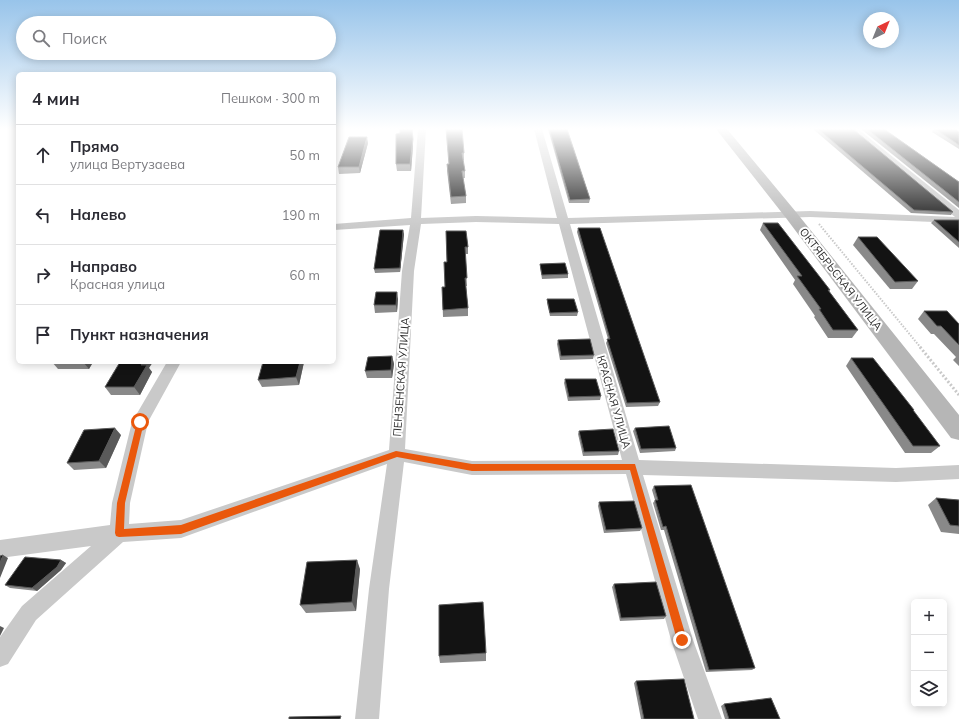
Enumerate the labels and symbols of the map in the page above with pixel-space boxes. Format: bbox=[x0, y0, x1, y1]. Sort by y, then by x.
north arrow bbox=[863, 12, 899, 48]
street label: ОКТЯБРЬСКАЯ УЛИЦА bbox=[797, 225, 885, 333]
street label: ПЕНЗЕНСКАЯ УЛИЦА bbox=[390, 317, 412, 437]
street label: КРАСНАЯ УЛИЦА bbox=[594, 354, 634, 450]
route start bbox=[131, 413, 149, 431]
route end bbox=[673, 631, 691, 649]

